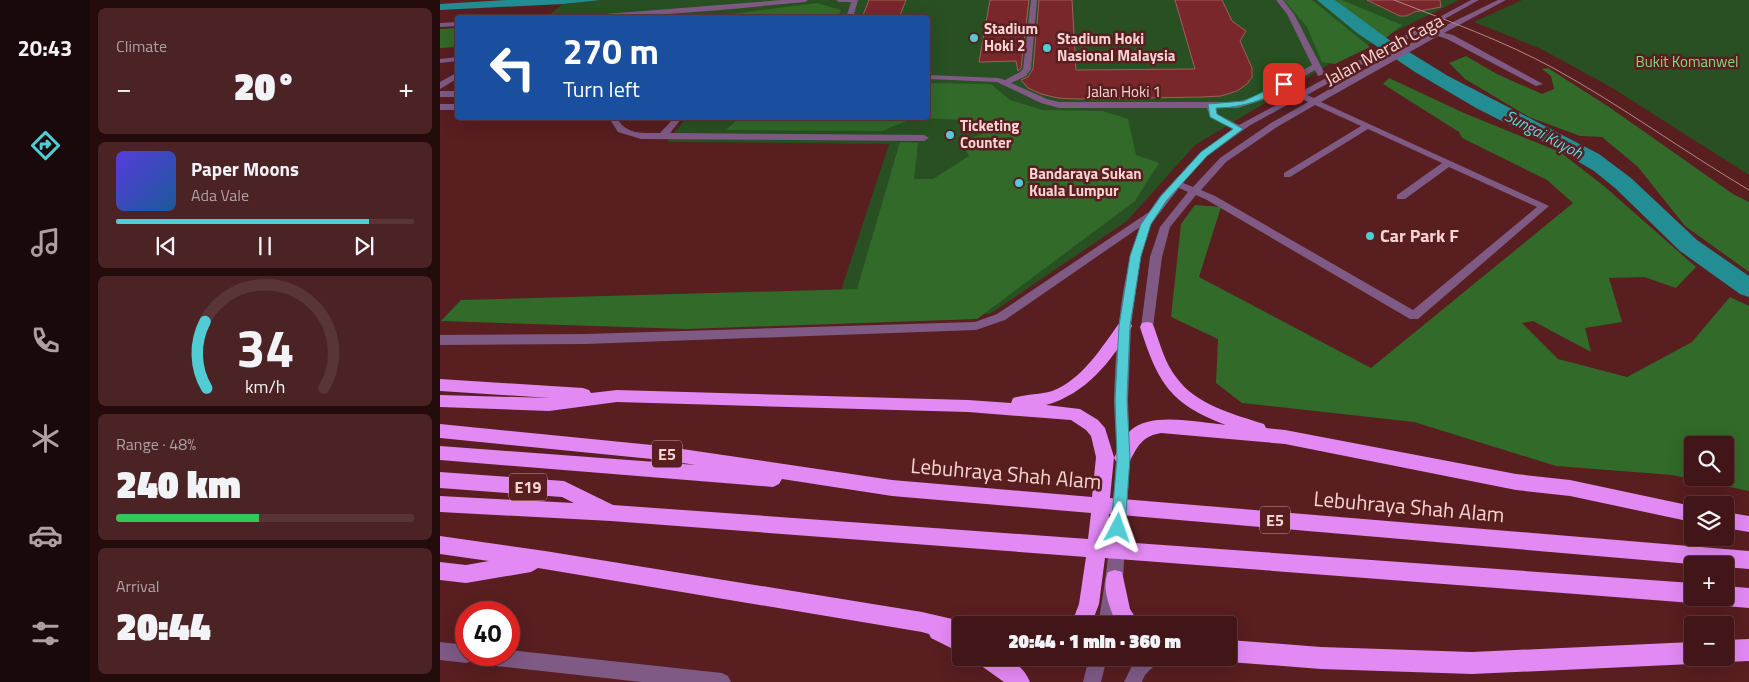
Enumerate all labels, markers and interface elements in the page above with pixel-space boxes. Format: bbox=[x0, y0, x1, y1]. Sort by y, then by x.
street label: Jalan Merah Caga bbox=[1320, 7, 1448, 92]
place label: Stadium Hoki 2 bbox=[984, 17, 1038, 57]
text: 270 m bbox=[563, 24, 659, 78]
place label: Stadium Hoki Nasional Malaysia bbox=[1057, 27, 1176, 67]
text: 20:43 bbox=[18, 31, 72, 65]
marker: Stadium Hoki 2 bbox=[968, 32, 980, 44]
text: Climate bbox=[116, 34, 167, 58]
icon: left bbox=[480, 35, 545, 100]
marker: Stadium Hoki Nasional Malaysia bbox=[1041, 42, 1053, 54]
park label: Bukit Komanwel bbox=[1636, 50, 1738, 73]
text: 20° bbox=[234, 57, 296, 115]
pin bbox=[1263, 63, 1305, 105]
text: − bbox=[116, 66, 132, 109]
text: + bbox=[398, 66, 414, 109]
icon: arrive bbox=[1270, 70, 1298, 98]
text: Turn left bbox=[563, 72, 640, 106]
street label: Jalan Hoki 1 bbox=[1087, 80, 1161, 103]
water label: Sungai Kuyoh bbox=[1501, 103, 1588, 165]
place label: Ticketing Counter bbox=[960, 114, 1019, 154]
icon: directions bbox=[28, 128, 63, 163]
marker: Ticketing Counter bbox=[944, 129, 956, 141]
text: Paper Moons bbox=[191, 154, 299, 183]
place label: Bandaraya Sukan Kuala Lumpur bbox=[1029, 162, 1142, 202]
marker: Bandaraya Sukan Kuala Lumpur bbox=[1013, 177, 1025, 189]
text: Ada Vale bbox=[191, 183, 249, 207]
place label: Car Park F bbox=[1380, 222, 1459, 249]
icon: music bbox=[28, 225, 63, 260]
marker: Car Park F bbox=[1364, 230, 1376, 242]
icon: previous bbox=[152, 232, 180, 260]
icon: pause bbox=[251, 232, 279, 260]
icon: next bbox=[350, 232, 378, 260]
text: 34 bbox=[236, 308, 294, 387]
icon: phone bbox=[28, 323, 63, 358]
text: km/h bbox=[245, 373, 285, 400]
icon: climate bbox=[28, 421, 63, 456]
text: Range · 48% bbox=[116, 432, 196, 456]
map controls bbox=[1684, 436, 1734, 666]
button: search bbox=[1684, 436, 1734, 486]
road number: E5 bbox=[652, 440, 682, 468]
street label: Lebuhraya Shah Alam bbox=[909, 449, 1103, 497]
text: 240 km bbox=[116, 455, 241, 513]
road number: E19 bbox=[509, 474, 547, 501]
street label: Lebuhraya Shah Alam bbox=[1312, 482, 1506, 530]
button: layers bbox=[1684, 496, 1734, 546]
position arrow bbox=[1091, 501, 1143, 553]
road number: E5 bbox=[1260, 506, 1290, 534]
icon: car bbox=[28, 518, 63, 553]
button: + bbox=[1684, 556, 1734, 606]
text: Arrival bbox=[116, 574, 159, 598]
text: 20:44 bbox=[116, 597, 211, 655]
speed limit sign: 40 bbox=[455, 601, 520, 666]
icon: filters bbox=[28, 616, 63, 651]
button: − bbox=[1684, 616, 1734, 666]
text: 20:44 · 1 min · 360 m bbox=[1008, 626, 1181, 655]

